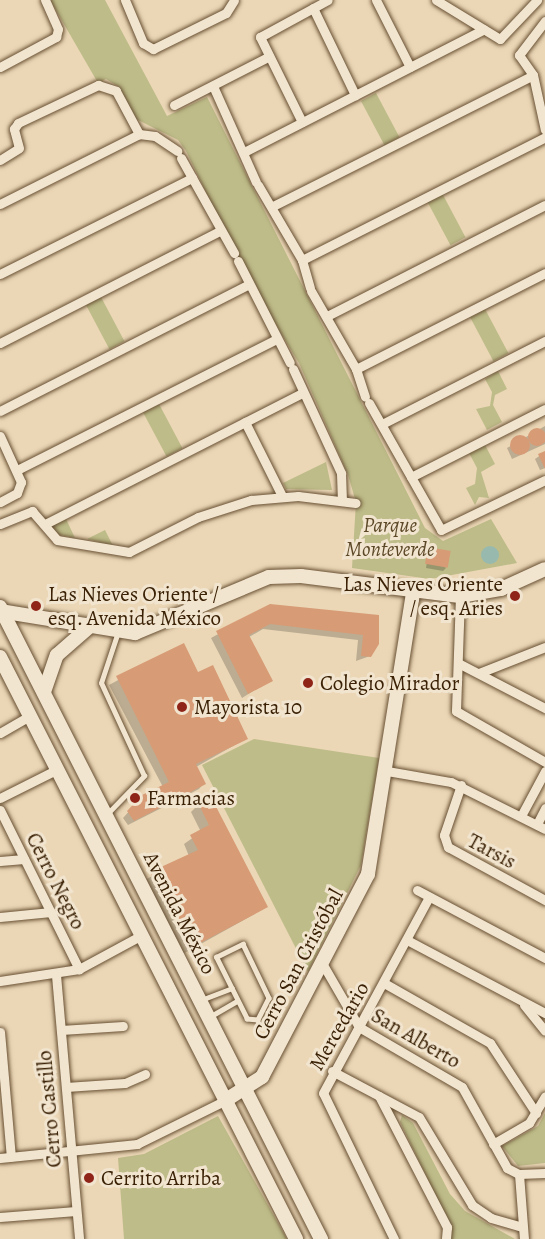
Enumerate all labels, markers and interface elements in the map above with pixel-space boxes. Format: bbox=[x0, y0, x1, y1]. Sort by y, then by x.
park label: Parque Monteverde bbox=[345, 512, 435, 562]
place label: Las Nieves Oriente / esq. Aries bbox=[343, 571, 503, 621]
place label: Las Nieves Oriente / esq. Avenida México bbox=[48, 581, 221, 631]
marker: Las Nieves Oriente / esq. Aries bbox=[508, 589, 522, 603]
marker: Las Nieves Oriente / esq. Avenida México bbox=[29, 599, 43, 613]
place label: Colegio Mirador bbox=[320, 670, 459, 696]
marker: Colegio Mirador bbox=[301, 676, 315, 690]
place label: Mayorista 10 bbox=[194, 694, 302, 720]
marker: Mayorista 10 bbox=[175, 700, 189, 714]
place label: Farmacias bbox=[147, 785, 235, 811]
marker: Farmacias bbox=[128, 791, 142, 805]
street label: Cerro Negro bbox=[21, 828, 91, 934]
street label: Tarsis bbox=[464, 828, 520, 874]
street label: Avenida México bbox=[138, 847, 222, 979]
street label: Cerro San Cristóbal bbox=[248, 884, 348, 1044]
street label: Mercedario bbox=[304, 977, 374, 1075]
street label: San Alberto bbox=[367, 1002, 465, 1074]
street label: Cerro Castillo bbox=[31, 1049, 67, 1169]
place label: Cerrito Arriba bbox=[101, 1165, 221, 1191]
marker: Cerrito Arriba bbox=[82, 1171, 96, 1185]

